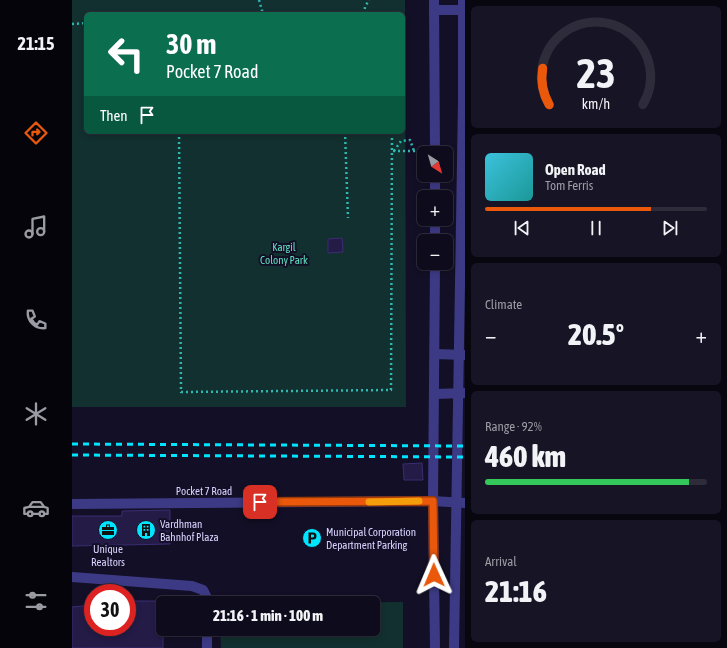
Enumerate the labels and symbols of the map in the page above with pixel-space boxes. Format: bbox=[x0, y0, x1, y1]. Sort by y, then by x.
north arrow bbox=[417, 146, 453, 182]
park label: Kargil Colony Park bbox=[260, 241, 308, 266]
street label: Pocket 7 Road bbox=[176, 485, 232, 497]
pin bbox=[243, 485, 277, 519]
place label: Vardhman Bahnhof Plaza bbox=[160, 518, 219, 543]
office icon: Unique Realtors bbox=[97, 519, 119, 541]
building icon: Vardhman Bahnhof Plaza bbox=[135, 519, 157, 541]
place label: Municipal Corporation Department Parking bbox=[326, 526, 416, 551]
parking icon: Municipal Corporation Department Parking bbox=[301, 527, 323, 549]
place label: Unique Realtors bbox=[91, 543, 125, 568]
position arrow bbox=[413, 554, 455, 596]
speed limit sign: 30 bbox=[84, 584, 136, 636]

